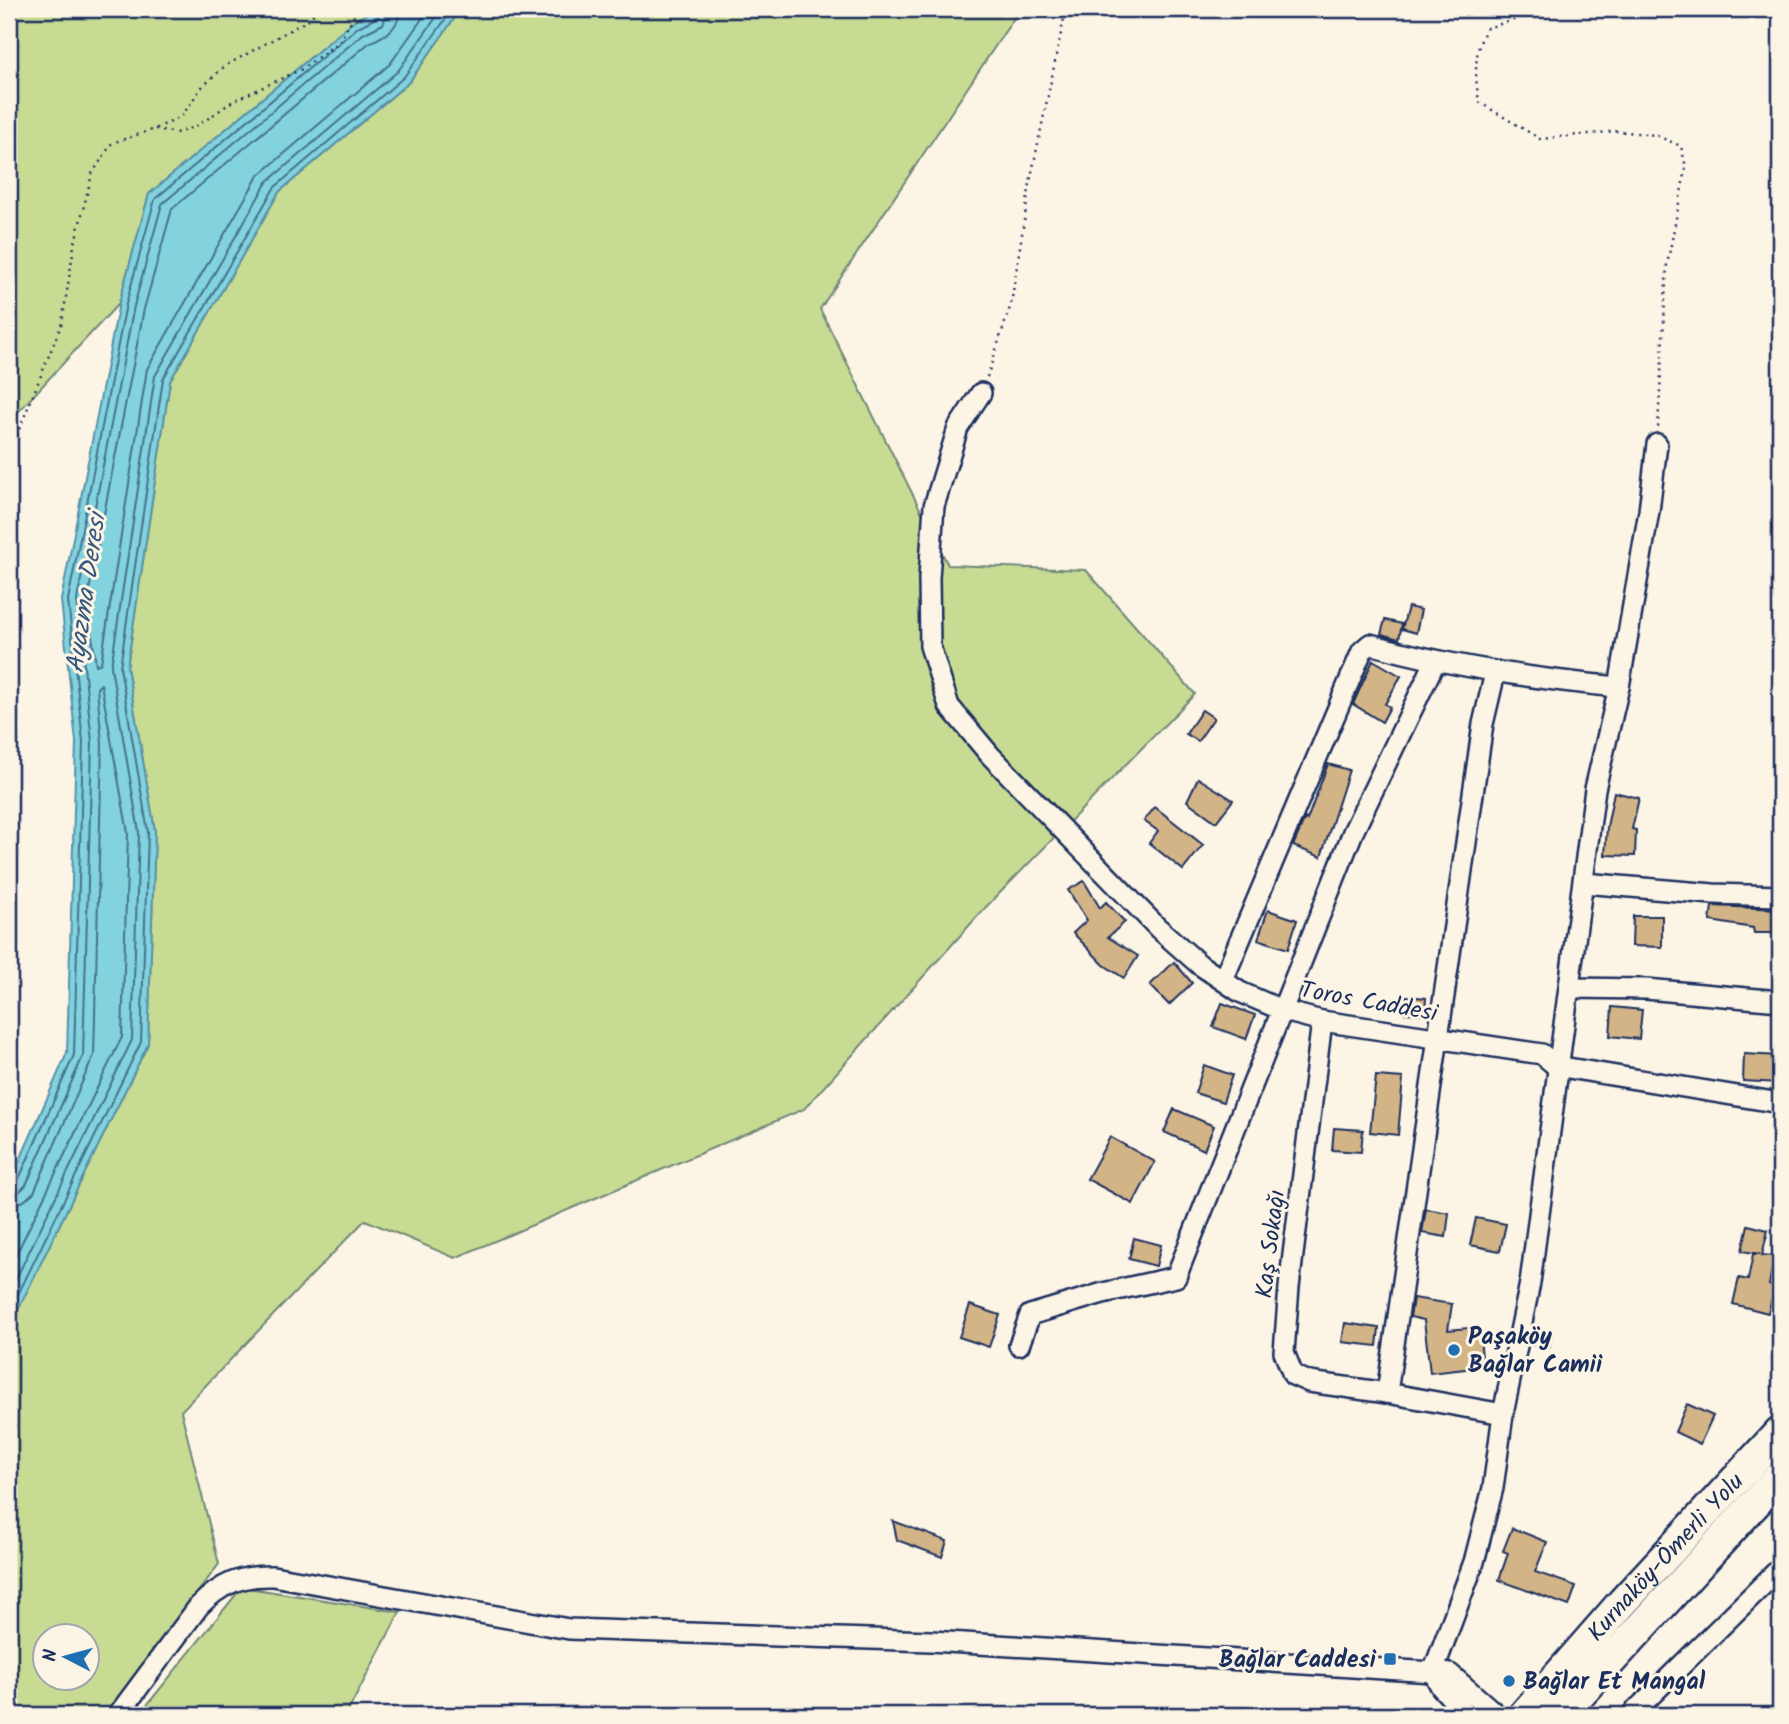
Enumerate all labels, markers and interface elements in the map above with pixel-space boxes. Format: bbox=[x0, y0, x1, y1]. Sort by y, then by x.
water label: Ayazma Deresi bbox=[55, 505, 120, 676]
street label: Toros Caddesi bbox=[1297, 971, 1442, 1034]
street label: Kaş Sokağı bbox=[1245, 1188, 1297, 1301]
place label: Paşaköy Bağlar Camii bbox=[1468, 1318, 1603, 1385]
marker: Paşaköy Bağlar Camii bbox=[1446, 1342, 1462, 1358]
street label: Kurnaköy-Ömerli Yolu bbox=[1578, 1464, 1755, 1651]
north arrow bbox=[32, 1622, 102, 1692]
place label: Bağlar Caddesi bbox=[1219, 1641, 1377, 1680]
text: N bbox=[36, 1648, 67, 1663]
marker: Bağlar Caddesi bbox=[1382, 1651, 1398, 1667]
place label: Bağlar Et Mangal bbox=[1523, 1663, 1706, 1702]
marker: Bağlar Et Mangal bbox=[1501, 1673, 1517, 1689]

